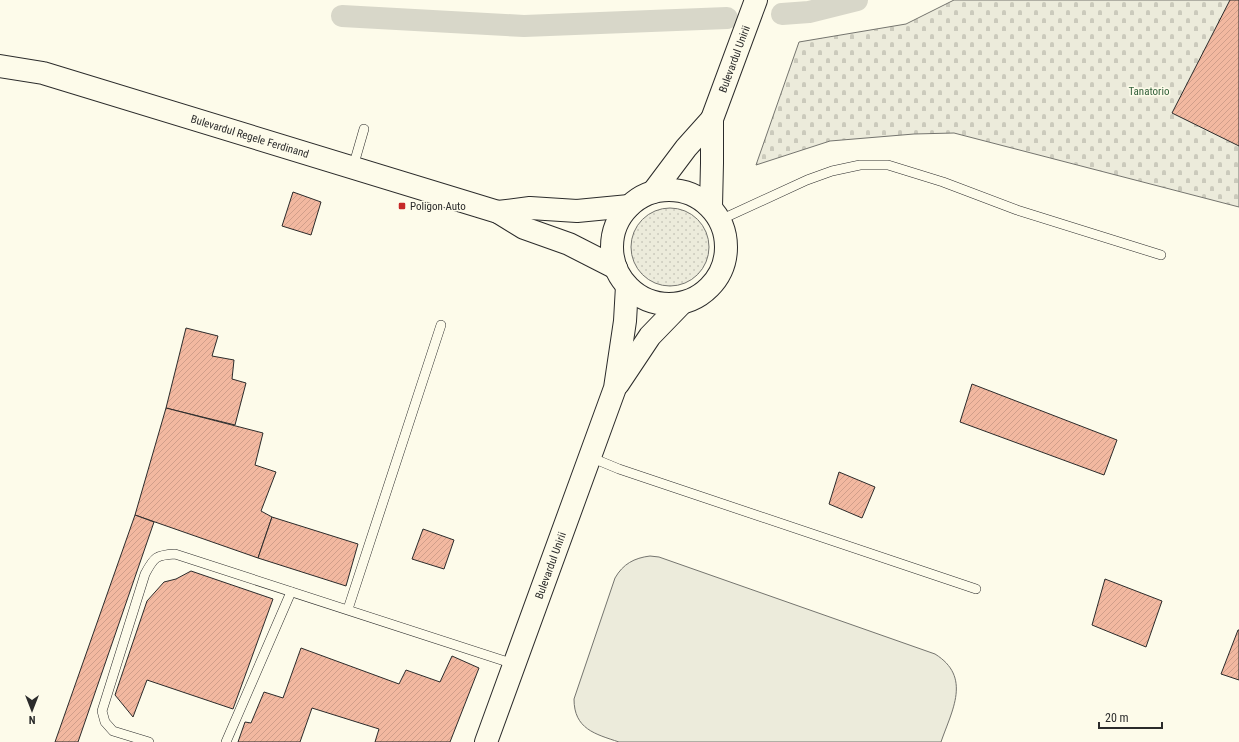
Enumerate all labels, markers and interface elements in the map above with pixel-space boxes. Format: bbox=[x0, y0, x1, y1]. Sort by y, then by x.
street label: Bulevardul Unirii bbox=[716, 24, 753, 94]
park label: Tanatorio bbox=[1128, 85, 1170, 98]
street label: Bulevardul Regele Ferdinand bbox=[189, 113, 310, 161]
place label: Poligon Auto bbox=[410, 200, 466, 213]
marker: Poligon Auto bbox=[397, 201, 407, 211]
street label: Bulevardul Unirii bbox=[533, 530, 569, 601]
north arrow bbox=[12, 690, 52, 730]
scale bar bbox=[1099, 704, 1162, 730]
text: 20 m bbox=[1105, 711, 1129, 725]
text: N bbox=[28, 713, 35, 726]

